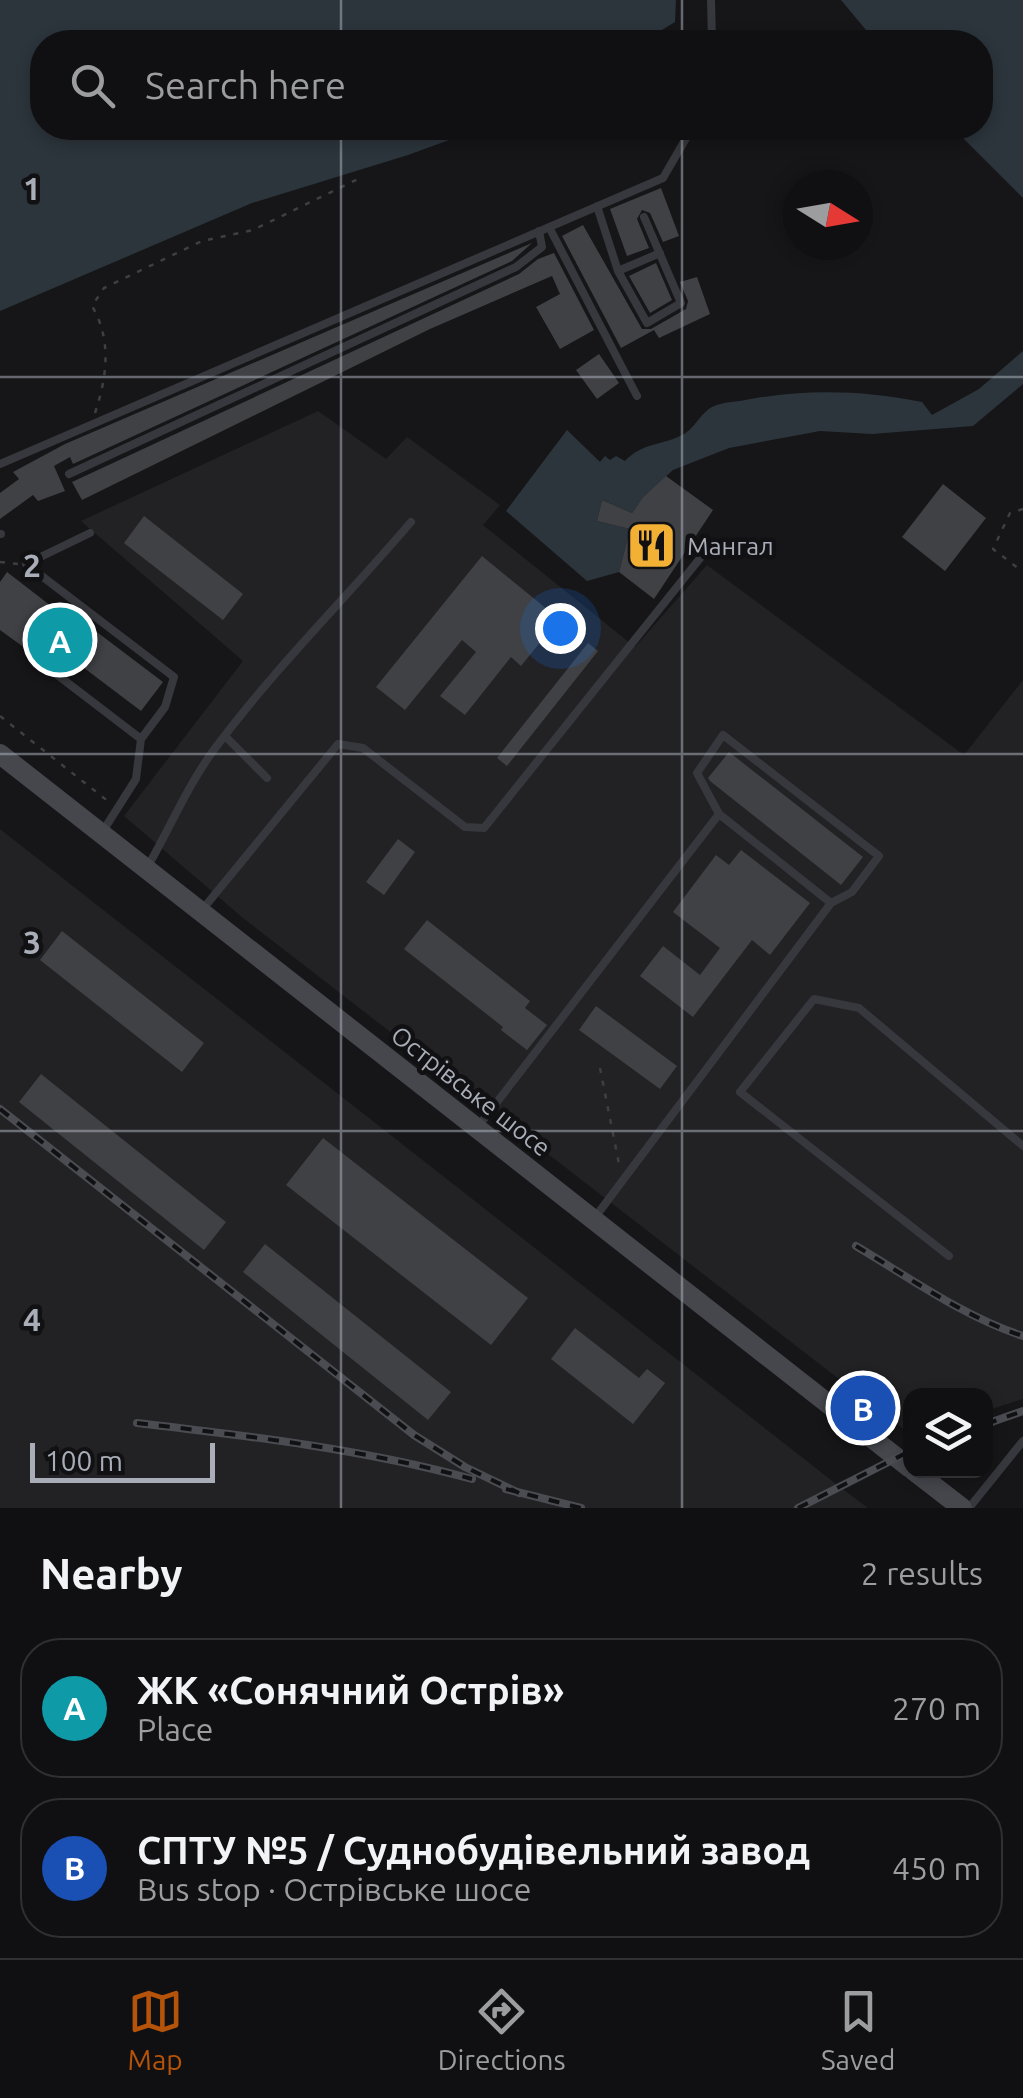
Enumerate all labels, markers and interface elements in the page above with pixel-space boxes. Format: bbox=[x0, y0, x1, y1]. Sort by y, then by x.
search box bbox=[30, 30, 993, 140]
icon: search bbox=[65, 58, 120, 113]
text: Search here bbox=[145, 64, 346, 106]
text: 1 bbox=[23, 170, 41, 206]
north arrow bbox=[783, 170, 873, 260]
restaurant icon: Мангал bbox=[626, 520, 678, 572]
place label: Мангал bbox=[687, 532, 774, 560]
text: 2 bbox=[23, 547, 41, 583]
pin: A bbox=[28, 602, 92, 678]
your location bbox=[535, 603, 586, 654]
text: 3 bbox=[23, 924, 41, 960]
street label: Острівське шосе bbox=[386, 1020, 556, 1162]
text: 4 bbox=[23, 1301, 41, 1337]
pin: B bbox=[830, 1370, 896, 1446]
map controls bbox=[903, 1388, 993, 1478]
button: layers bbox=[903, 1388, 993, 1478]
scale bar bbox=[30, 1438, 215, 1482]
text: 100 m bbox=[45, 1445, 123, 1476]
text: Nearby bbox=[40, 1550, 183, 1597]
text: 2 results bbox=[861, 1555, 983, 1591]
text: ЖК «Сонячний Острів» bbox=[137, 1669, 564, 1711]
text: A bbox=[63, 1690, 86, 1726]
text: 270 m bbox=[892, 1690, 981, 1726]
text: Place bbox=[137, 1711, 213, 1747]
text: СПТУ №5 / Суднобудівельний завод bbox=[137, 1829, 810, 1871]
text: B bbox=[64, 1850, 85, 1886]
text: 450 m bbox=[892, 1850, 981, 1886]
text: Bus stop · Острівське шосе bbox=[137, 1871, 531, 1907]
tab: Map bbox=[128, 1984, 183, 2075]
tab: Directions bbox=[438, 1984, 566, 2075]
tab: Saved bbox=[821, 1984, 895, 2075]

